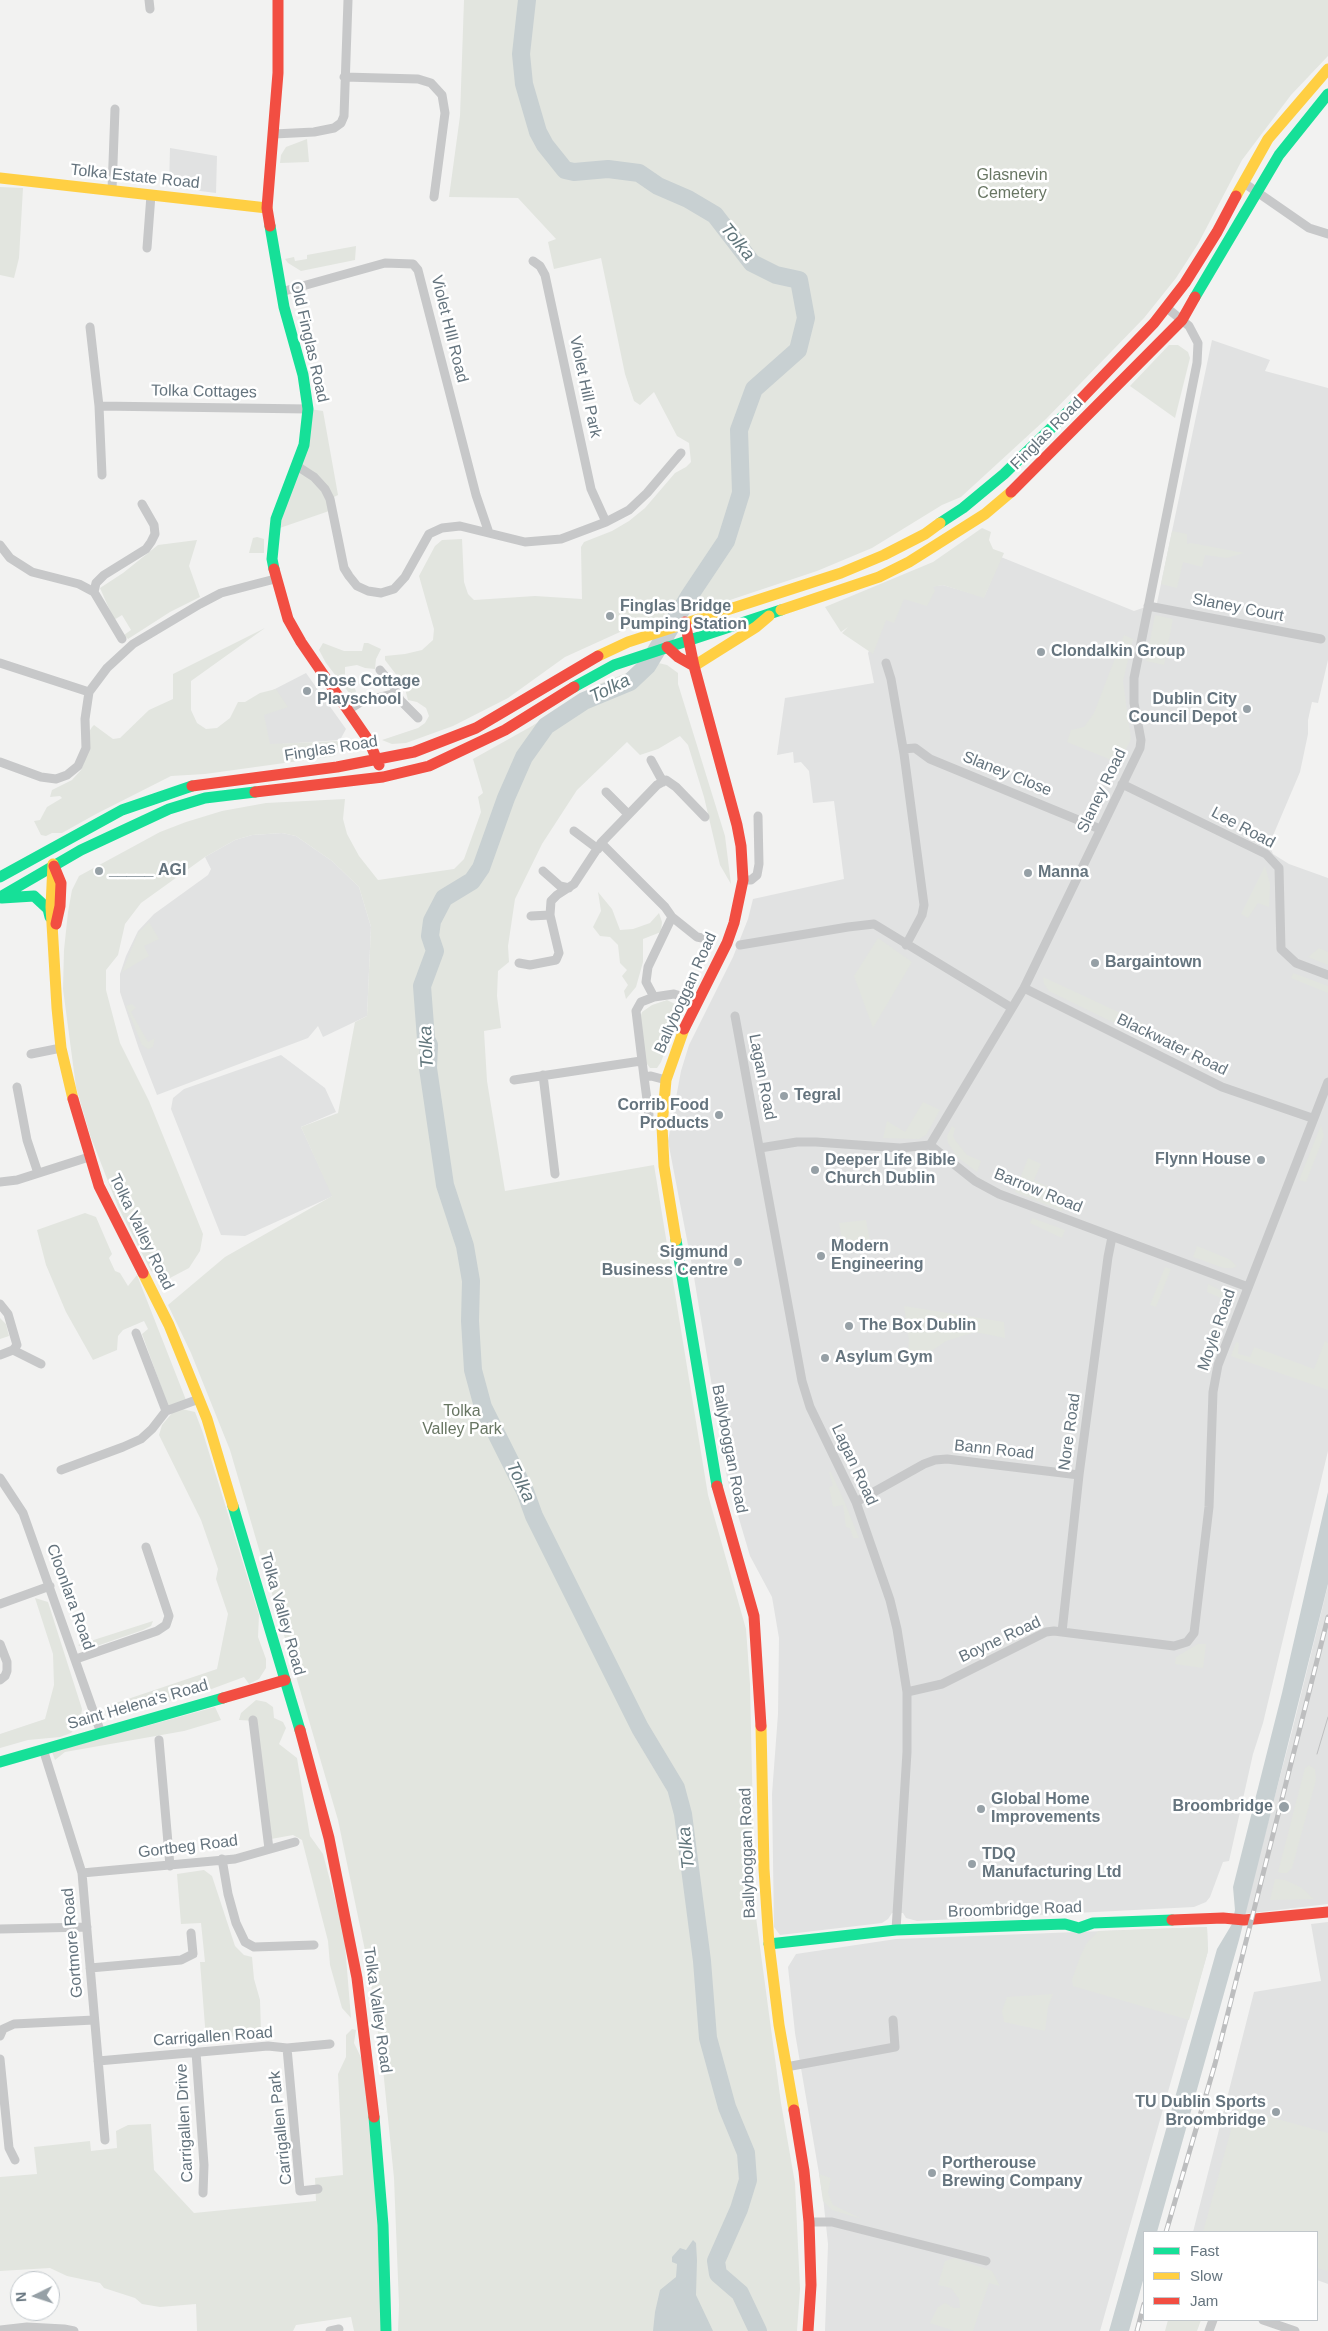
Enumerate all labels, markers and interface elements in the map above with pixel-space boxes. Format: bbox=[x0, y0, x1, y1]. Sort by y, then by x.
street label: Tolka Estate Road bbox=[69, 161, 201, 193]
park label: Glasnevin Cemetery bbox=[976, 166, 1048, 204]
water label: Tolka bbox=[715, 219, 759, 265]
street label: Violet HIll Road bbox=[426, 273, 472, 385]
street label: Old Finglas Road bbox=[286, 280, 332, 404]
street label: Violet Hill Park bbox=[565, 334, 605, 440]
street label: Tolka Cottages bbox=[151, 381, 257, 403]
street label: Finglas Road bbox=[1007, 394, 1087, 474]
street label: Slaney Court bbox=[1191, 590, 1285, 626]
place label: Finglas Bridge Pumping Station bbox=[620, 597, 747, 635]
marker: Finglas Bridge Pumping Station bbox=[604, 610, 616, 622]
place label: Clondalkin Group bbox=[1051, 642, 1185, 662]
marker: Clondalkin Group bbox=[1035, 646, 1047, 658]
water label: Tolka bbox=[586, 670, 634, 708]
place label: Rose Cottage Playschool bbox=[317, 672, 420, 710]
marker: Rose Cottage Playschool bbox=[301, 685, 313, 697]
place label: Dublin City Council Depot bbox=[1129, 690, 1237, 728]
marker: Dublin City Council Depot bbox=[1241, 703, 1253, 715]
street label: Finglas Road bbox=[283, 732, 379, 766]
street label: Slaney Road bbox=[1073, 746, 1131, 836]
street label: Slaney Close bbox=[960, 747, 1054, 801]
street label: Lee Road bbox=[1208, 803, 1278, 853]
place label: _____ AGI bbox=[109, 861, 186, 881]
place label: Manna bbox=[1038, 863, 1089, 883]
marker: _____ AGI bbox=[93, 865, 105, 877]
marker: Manna bbox=[1022, 867, 1034, 879]
street label: Ballyboggan Road bbox=[651, 929, 721, 1057]
place label: Bargaintown bbox=[1105, 953, 1202, 973]
marker: Bargaintown bbox=[1089, 957, 1101, 969]
street label: Blackwater Road bbox=[1113, 1010, 1231, 1080]
water label: Tolka bbox=[415, 1025, 439, 1069]
street label: Lagan Road bbox=[744, 1032, 780, 1122]
place label: Tegral bbox=[794, 1086, 841, 1106]
marker: Tegral bbox=[778, 1090, 790, 1102]
place label: Corrib Food Products bbox=[617, 1096, 709, 1134]
marker: Corrib Food Products bbox=[713, 1109, 725, 1121]
place label: Flynn House bbox=[1155, 1150, 1251, 1170]
place label: Deeper Life Bible Church Dublin bbox=[825, 1151, 956, 1189]
marker: Flynn House bbox=[1255, 1154, 1267, 1166]
marker: Deeper Life Bible Church Dublin bbox=[809, 1164, 821, 1176]
street label: Barrow Road bbox=[991, 1165, 1085, 1217]
street label: Tolka Valley Road bbox=[105, 1171, 177, 1293]
place label: Modern Engineering bbox=[831, 1237, 923, 1275]
place label: Sigmund Business Centre bbox=[602, 1243, 728, 1281]
marker: Modern Engineering bbox=[815, 1250, 827, 1262]
marker: Sigmund Business Centre bbox=[732, 1256, 744, 1268]
street label: Moyle Road bbox=[1194, 1287, 1240, 1373]
place label: The Box Dublin bbox=[859, 1316, 976, 1336]
marker: The Box Dublin bbox=[843, 1320, 855, 1332]
place label: Asylum Gym bbox=[835, 1348, 933, 1368]
marker: Asylum Gym bbox=[819, 1352, 831, 1364]
street label: Ballyboggan Road bbox=[707, 1383, 751, 1515]
street label: Nore Road bbox=[1055, 1392, 1085, 1472]
park label: Tolka Valley Park bbox=[422, 1402, 502, 1440]
street label: Lagan Road bbox=[827, 1421, 881, 1509]
street label: Bann Road bbox=[953, 1436, 1035, 1464]
water label: Tolka bbox=[501, 1458, 539, 1506]
street label: Cloonlara Road bbox=[42, 1541, 98, 1653]
street label: Tolka Valley Road bbox=[255, 1550, 309, 1678]
street label: Boyne Road bbox=[956, 1613, 1044, 1667]
street label: Saint Helena's Road bbox=[65, 1676, 211, 1734]
street label: Ballyboggan Road bbox=[736, 1787, 760, 1919]
place label: Global Home Improvements bbox=[991, 1790, 1100, 1828]
place label: Broombridge bbox=[1173, 1797, 1273, 1817]
marker: Broombridge bbox=[1277, 1800, 1291, 1814]
marker: Global Home Improvements bbox=[975, 1803, 987, 1815]
water label: Tolka bbox=[674, 1826, 700, 1870]
street label: Gortbeg Road bbox=[137, 1831, 239, 1863]
place label: TDQ Manufacturing Ltd bbox=[982, 1845, 1122, 1883]
marker: TDQ Manufacturing Ltd bbox=[966, 1858, 978, 1870]
street label: Gortmore Road bbox=[59, 1887, 87, 1999]
street label: Broombridge Road bbox=[948, 1898, 1082, 1922]
street label: Tolka Valley Road bbox=[359, 1946, 395, 2074]
street label: Carrigallen Road bbox=[152, 2023, 274, 2051]
street label: Carrigallen Drive bbox=[172, 2063, 198, 2183]
street label: Carrigallen Park bbox=[265, 2070, 297, 2186]
place label: TU Dublin Sports Broombridge bbox=[1135, 2093, 1266, 2131]
marker: TU Dublin Sports Broombridge bbox=[1270, 2106, 1282, 2118]
place label: Portherouse Brewing Company bbox=[942, 2154, 1082, 2192]
marker: Portherouse Brewing Company bbox=[926, 2167, 938, 2179]
legend bbox=[1143, 2231, 1318, 2321]
text: Fast bbox=[1190, 2242, 1219, 2259]
text: Slow bbox=[1190, 2267, 1223, 2284]
north arrow bbox=[10, 2271, 60, 2321]
text: N bbox=[13, 2291, 29, 2303]
text: Jam bbox=[1190, 2292, 1218, 2309]

